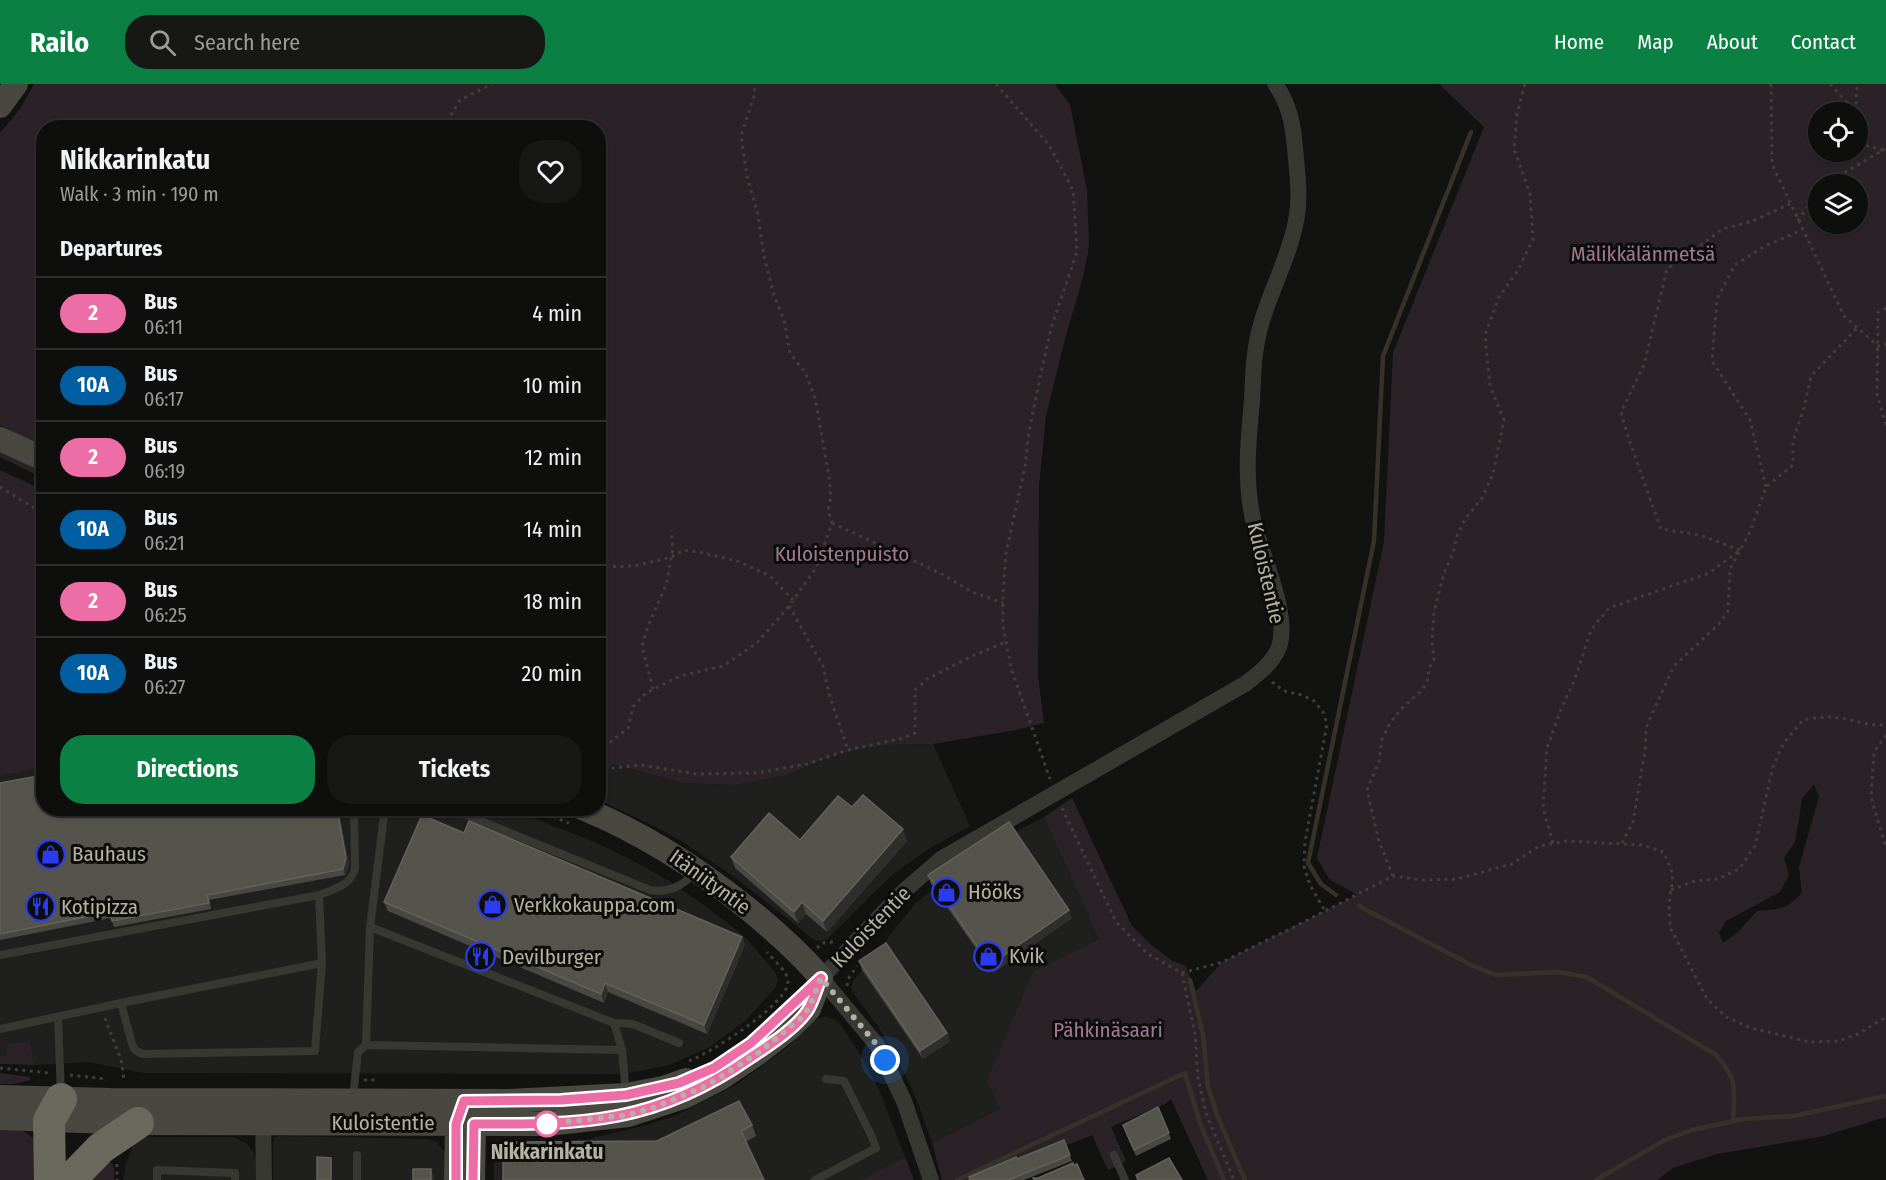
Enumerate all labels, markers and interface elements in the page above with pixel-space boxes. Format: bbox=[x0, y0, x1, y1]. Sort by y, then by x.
search box bbox=[125, 15, 545, 69]
text: Railo bbox=[30, 26, 89, 59]
icon: search bbox=[146, 26, 179, 59]
text: Search here bbox=[194, 29, 300, 56]
text: Home bbox=[1554, 29, 1604, 55]
text: Map bbox=[1637, 29, 1674, 55]
text: About bbox=[1707, 29, 1758, 55]
text: Contact bbox=[1791, 29, 1856, 55]
map controls bbox=[1808, 102, 1868, 234]
button: locate bbox=[1808, 102, 1868, 162]
button: heart bbox=[519, 140, 582, 203]
text: Nikkarinkatu bbox=[60, 143, 210, 176]
button: layers bbox=[1808, 174, 1868, 234]
text: Walk · 3 min · 190 m bbox=[60, 182, 219, 206]
text: Departures bbox=[60, 235, 162, 262]
park label: Mälikkälänmetsä bbox=[1571, 241, 1715, 267]
text: Bus bbox=[144, 288, 177, 315]
text: 2 bbox=[88, 300, 98, 326]
text: 4 min bbox=[532, 300, 582, 327]
text: 06:11 bbox=[144, 315, 183, 339]
text: Bus bbox=[144, 360, 177, 387]
text: 10A bbox=[77, 372, 109, 398]
text: 10 min bbox=[523, 372, 582, 399]
text: 06:17 bbox=[144, 387, 184, 411]
text: Bus bbox=[144, 432, 177, 459]
text: 2 bbox=[88, 444, 98, 470]
text: 12 min bbox=[524, 444, 582, 471]
text: 06:19 bbox=[144, 459, 185, 483]
text: Bus bbox=[144, 504, 177, 531]
text: 10A bbox=[77, 516, 109, 542]
text: 14 min bbox=[524, 516, 582, 543]
street label: Kuloistentie bbox=[1242, 520, 1290, 626]
text: 06:21 bbox=[144, 531, 185, 555]
park label: Kuloistenpuisto bbox=[775, 541, 909, 567]
text: Bus bbox=[144, 576, 177, 603]
text: 2 bbox=[88, 588, 98, 614]
text: 18 min bbox=[523, 588, 582, 615]
text: 06:25 bbox=[144, 603, 187, 627]
text: Bus bbox=[144, 648, 177, 675]
text: 10A bbox=[77, 660, 109, 686]
text: 20 min bbox=[522, 660, 582, 687]
text: 06:27 bbox=[144, 675, 185, 699]
button: Directions bbox=[60, 735, 315, 804]
button: Tickets bbox=[327, 735, 582, 804]
shop icon: Bauhaus bbox=[35, 838, 67, 870]
place label: Bauhaus bbox=[72, 841, 146, 867]
street label: Itäniityntie bbox=[664, 844, 756, 920]
shop icon: Hööks bbox=[931, 876, 963, 908]
place label: Hööks bbox=[968, 879, 1021, 905]
street label: Kuloistentie bbox=[826, 881, 916, 973]
shop icon: Verkkokauppa.com bbox=[477, 889, 509, 921]
restaurant icon: Kotipizza bbox=[24, 891, 56, 923]
place label: Verkkokauppa.com bbox=[514, 892, 676, 918]
place label: Kotipizza bbox=[61, 894, 138, 920]
shop icon: Kvik bbox=[972, 940, 1004, 972]
restaurant icon: Devilburger bbox=[465, 941, 497, 973]
place label: Kvik bbox=[1009, 943, 1045, 969]
place label: Devilburger bbox=[502, 944, 602, 970]
park label: Pähkinäsaari bbox=[1053, 1017, 1163, 1043]
your location bbox=[870, 1045, 900, 1075]
street label: Kuloistentie bbox=[331, 1110, 435, 1136]
marker: Nikkarinkatu bbox=[534, 1111, 560, 1137]
place label: Nikkarinkatu bbox=[491, 1139, 603, 1165]

